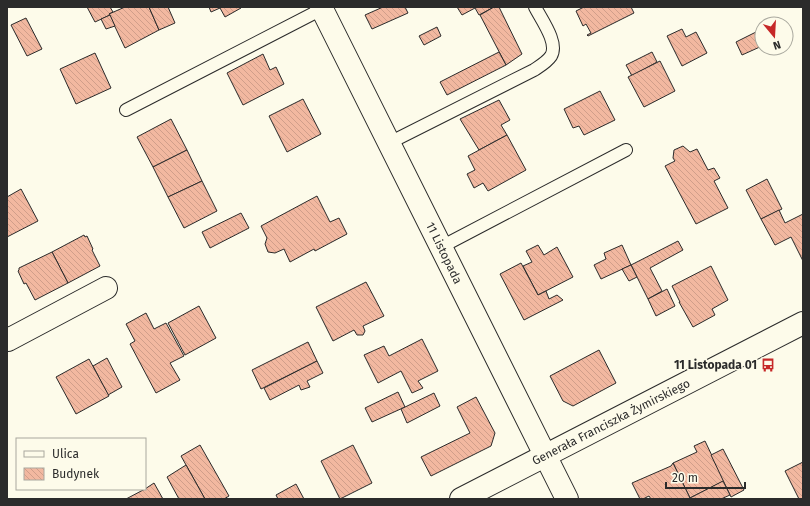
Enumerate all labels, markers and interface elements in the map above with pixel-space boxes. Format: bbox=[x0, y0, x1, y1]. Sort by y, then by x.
north arrow bbox=[754, 16, 794, 56]
text: N bbox=[771, 38, 782, 52]
street label: 11 Listopada bbox=[423, 220, 465, 286]
bus stop icon: 11 Listopada 01 bbox=[760, 357, 776, 373]
place label: 11 Listopada 01 bbox=[674, 358, 757, 372]
street label: Generała Franciszka Żymirskiego bbox=[529, 375, 692, 468]
legend bbox=[16, 438, 146, 490]
text: Ulica bbox=[52, 447, 79, 461]
scale bar bbox=[666, 464, 745, 490]
text: Budynek bbox=[52, 467, 100, 481]
text: 20 m bbox=[672, 471, 698, 485]

